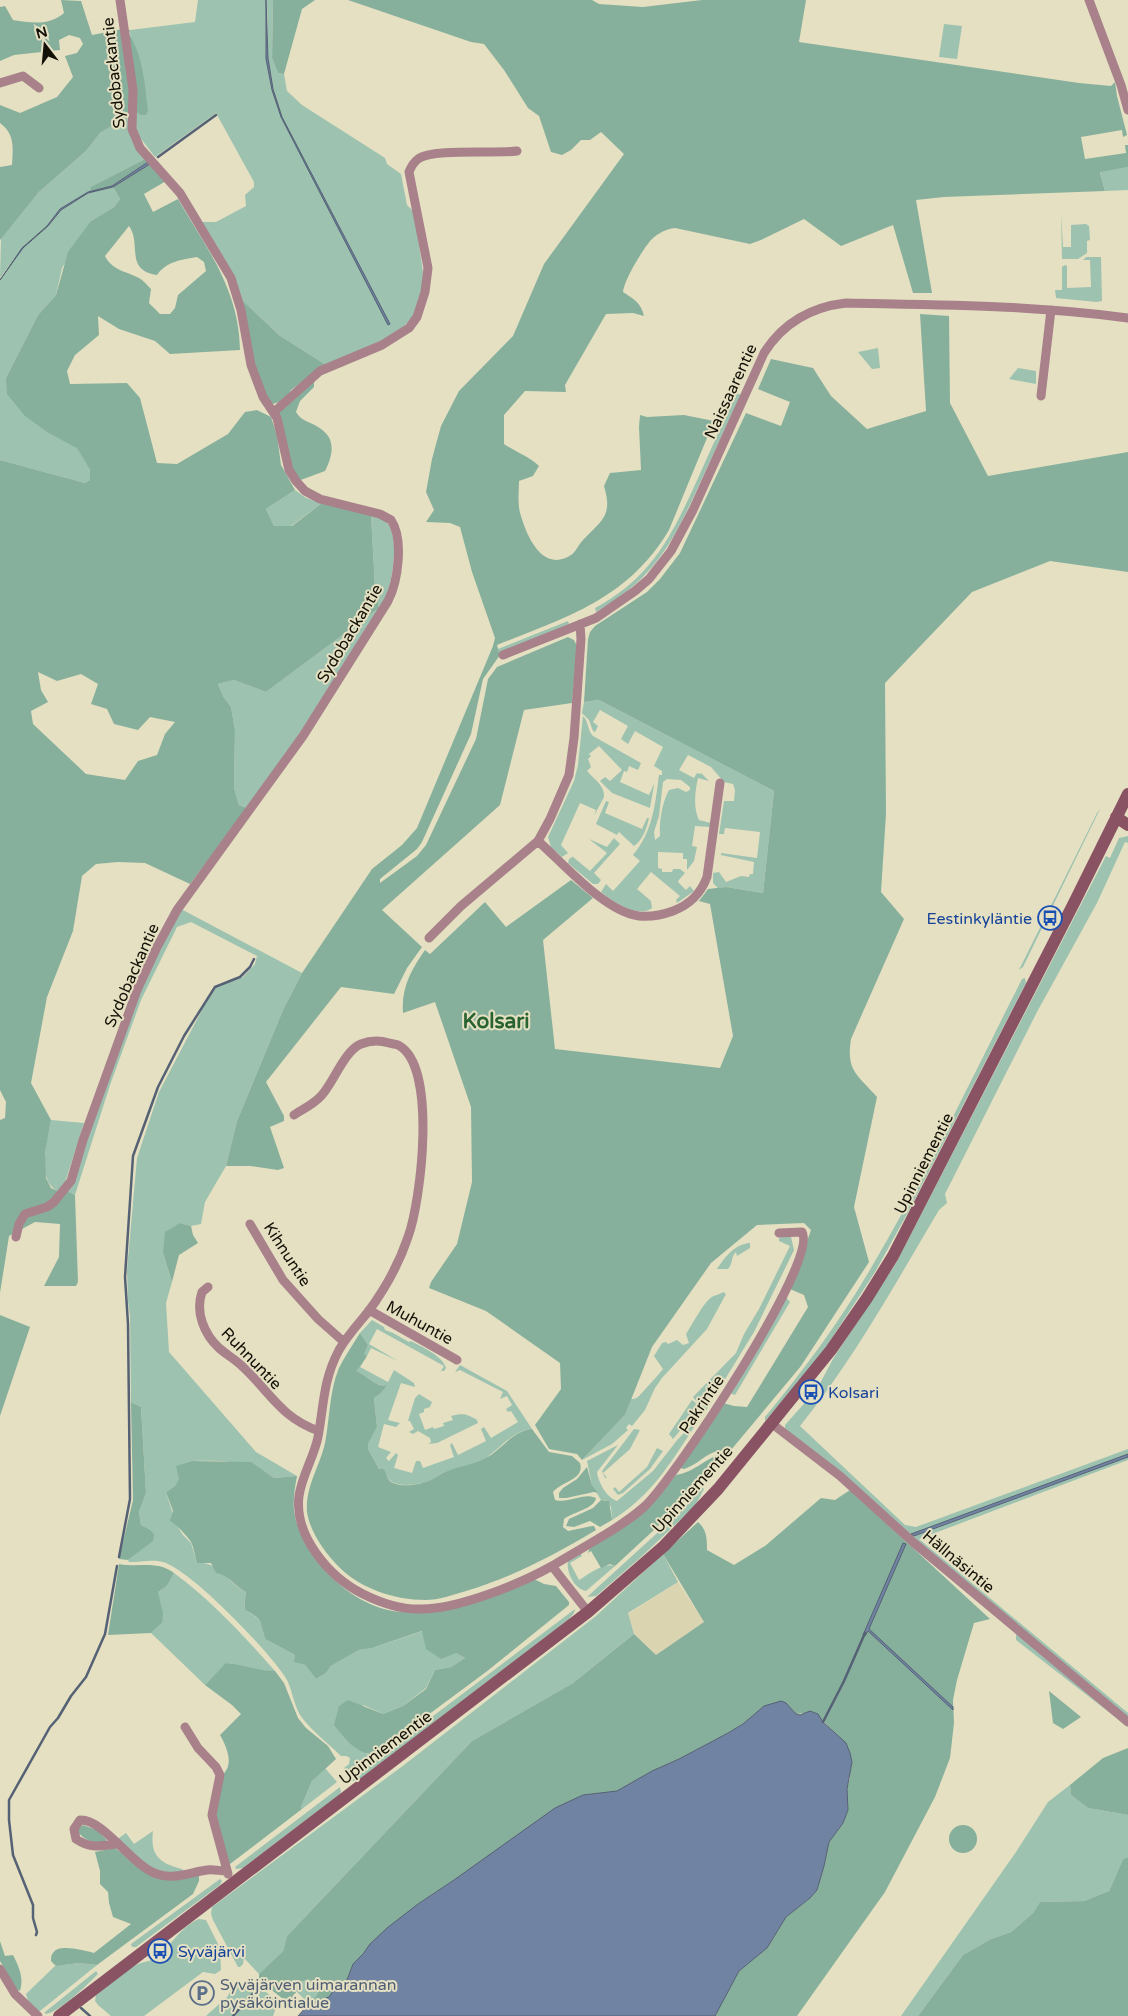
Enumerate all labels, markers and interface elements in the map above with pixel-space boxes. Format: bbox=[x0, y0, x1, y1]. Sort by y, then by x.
street label: Sydobackantie bbox=[98, 16, 130, 129]
north arrow bbox=[20, 20, 70, 70]
text: N bbox=[34, 23, 49, 43]
street label: Naissaarentie bbox=[700, 341, 762, 442]
street label: Sydobackantie bbox=[313, 581, 387, 686]
bus stop icon: Eestinkyläntie bbox=[1037, 905, 1063, 931]
place label: Eestinkyläntie bbox=[927, 909, 1032, 929]
street label: Sydobackantie bbox=[100, 920, 164, 1030]
district label: Kolsari bbox=[462, 1009, 530, 1034]
street label: Upinniementie bbox=[890, 1110, 958, 1217]
street label: Kihnuntie bbox=[259, 1219, 315, 1290]
street label: Muhuntie bbox=[383, 1296, 456, 1349]
street label: Ruhnuntie bbox=[217, 1323, 286, 1394]
street label: Pakrintie bbox=[675, 1371, 729, 1438]
bus stop icon: Kolsari bbox=[798, 1379, 824, 1405]
place label: Kolsari bbox=[828, 1383, 879, 1403]
street label: Upinniementie bbox=[648, 1442, 737, 1538]
street label: Hällnäsintie bbox=[918, 1526, 999, 1598]
street label: Upinniementie bbox=[335, 1706, 436, 1789]
bus stop icon: Syväjärvi bbox=[147, 1938, 173, 1964]
place label: Syväjärvi bbox=[178, 1942, 245, 1962]
place label: Syväjärven uimarannan pysäköintialue bbox=[220, 1975, 397, 2013]
parking icon: Syväjärven uimarannan pysäköintialue bbox=[189, 1980, 215, 2006]

